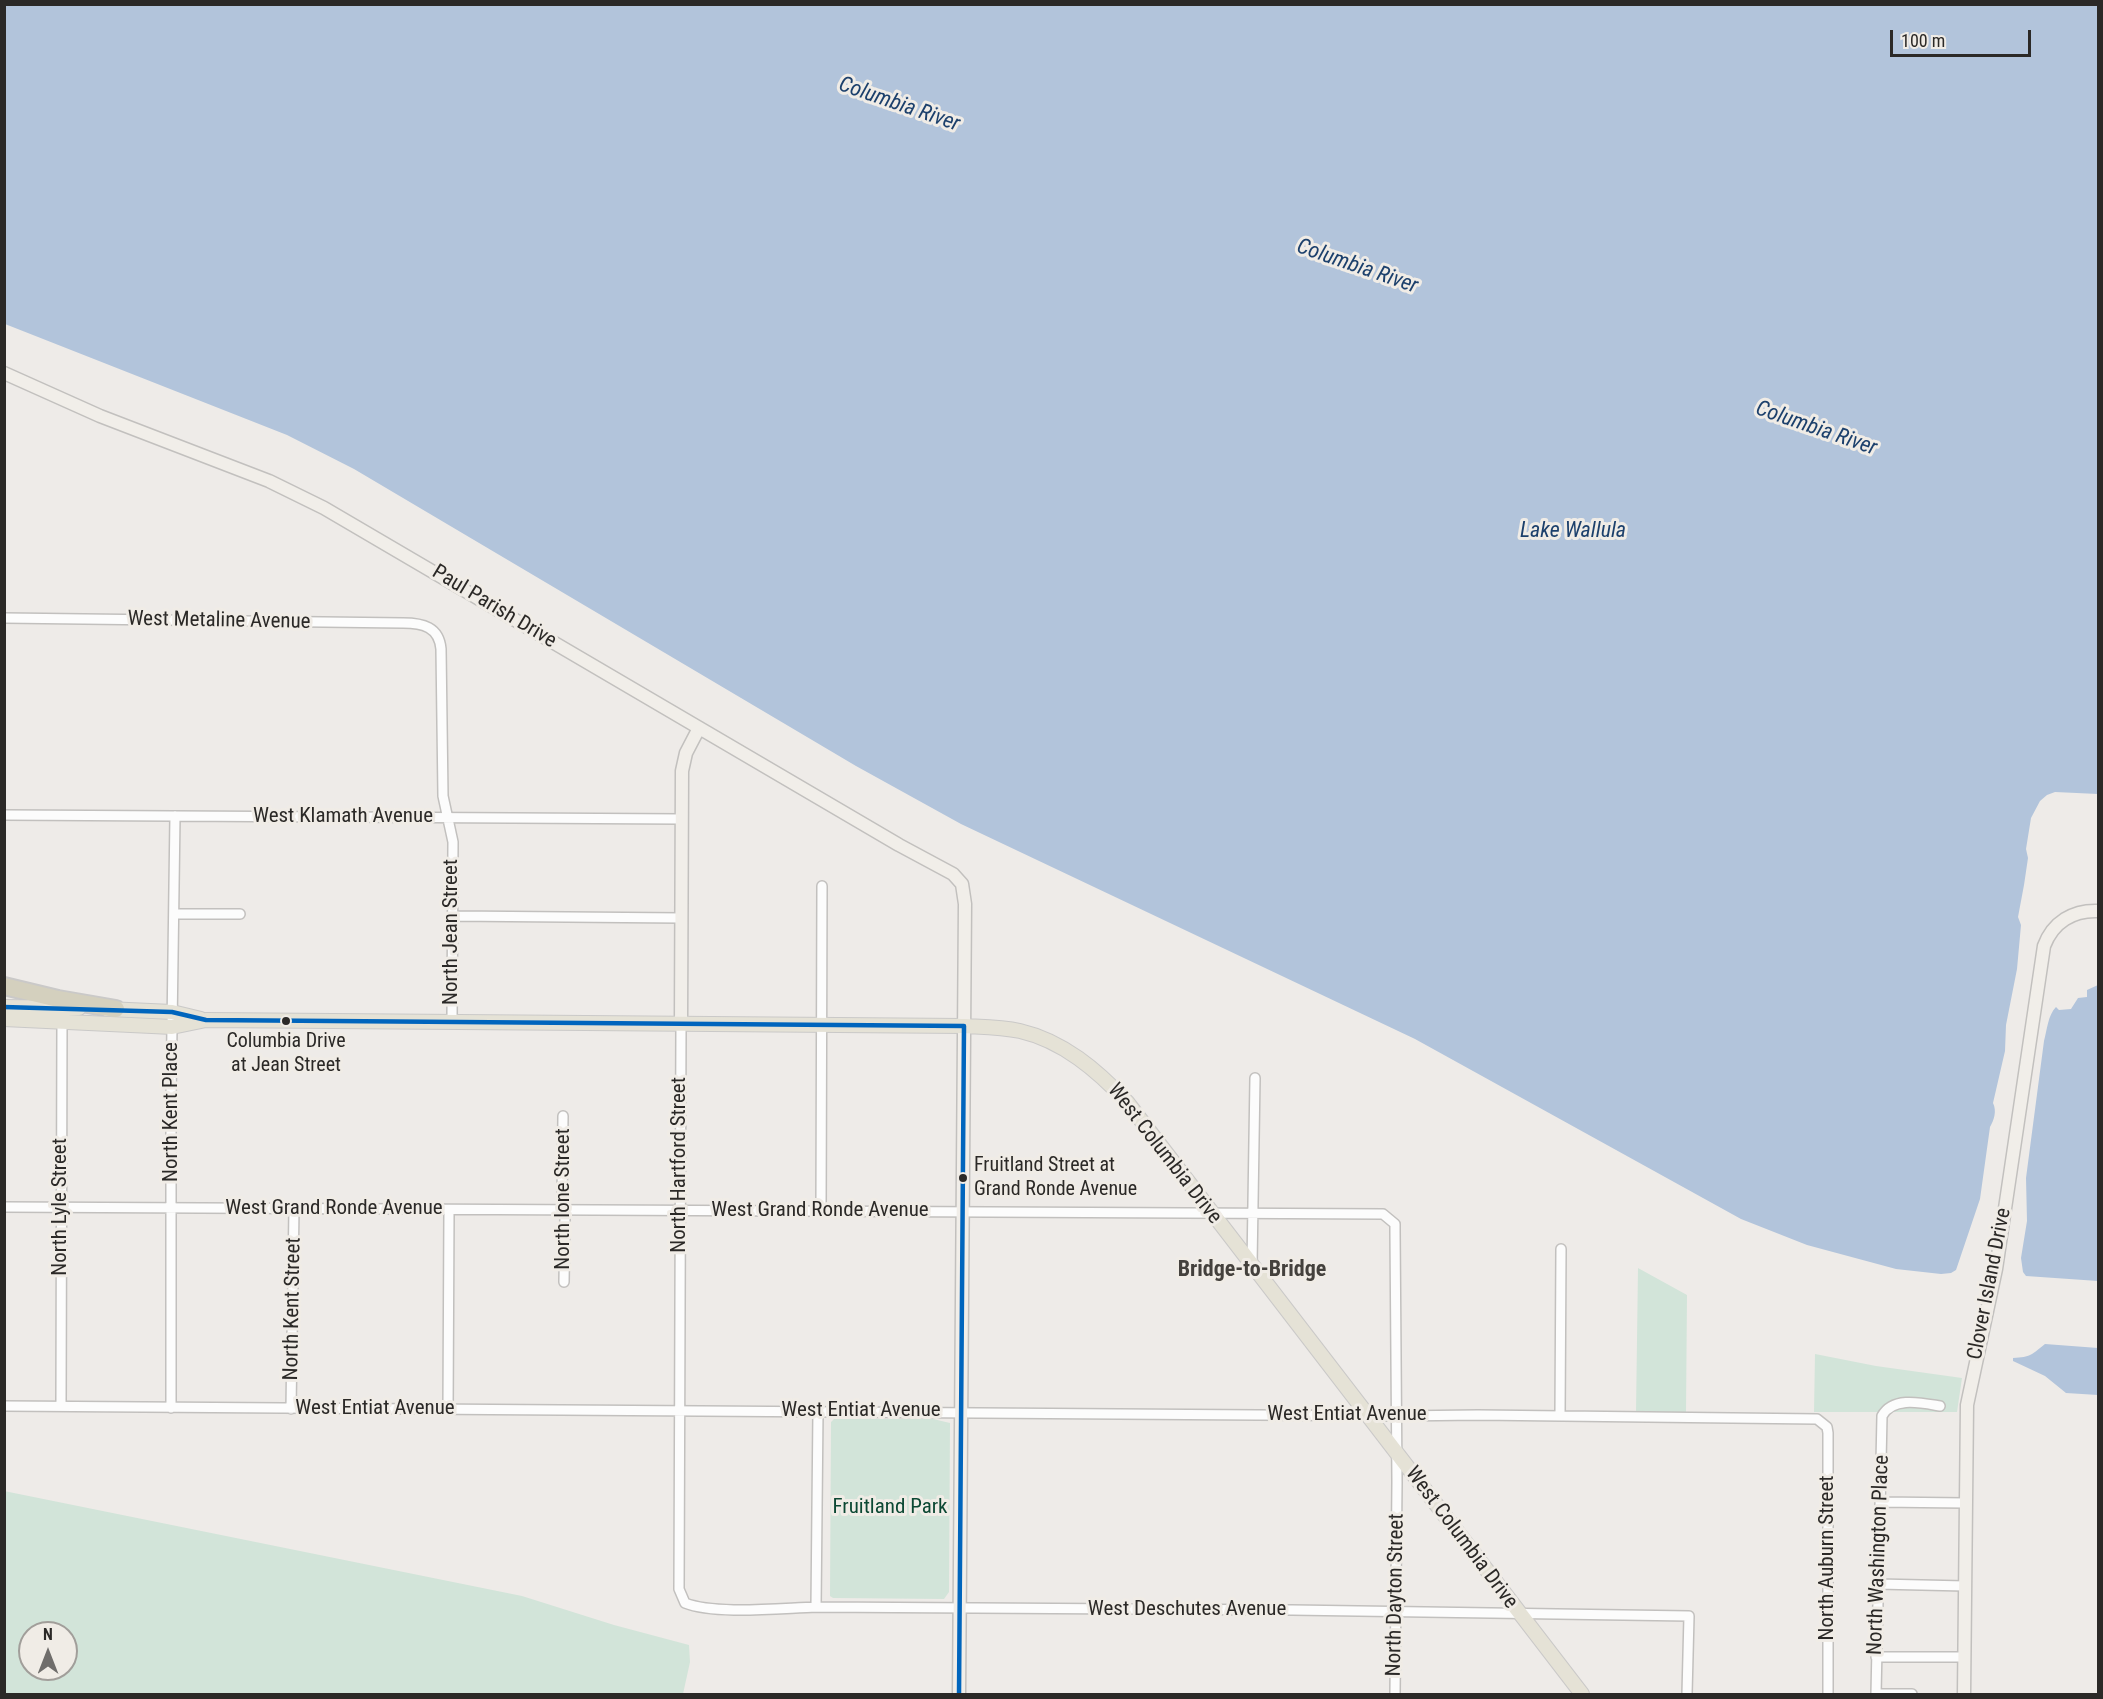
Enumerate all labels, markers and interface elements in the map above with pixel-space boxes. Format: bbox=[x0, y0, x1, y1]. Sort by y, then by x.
scale bar bbox=[1893, 18, 2034, 56]
text: 100 m bbox=[1901, 30, 1945, 51]
water label: Columbia River bbox=[835, 72, 963, 138]
water label: Columbia River bbox=[1293, 234, 1421, 300]
water label: Columbia River bbox=[1752, 396, 1880, 462]
water label: Lake Wallula bbox=[1520, 518, 1626, 544]
street label: Paul Parish Drive bbox=[427, 560, 561, 654]
street label: West Metaline Avenue bbox=[127, 607, 311, 635]
street label: West Klamath Avenue bbox=[253, 804, 433, 830]
street label: North Jean Street bbox=[439, 859, 465, 1005]
marker: Columbia Drive at Jean Street bbox=[280, 1015, 292, 1027]
place label: Columbia Drive at Jean Street bbox=[226, 1030, 346, 1077]
street label: North Kent Place bbox=[159, 1042, 185, 1182]
street label: North Hartford Street bbox=[667, 1077, 693, 1253]
street label: West Columbia Drive bbox=[1101, 1079, 1227, 1229]
street label: North Ione Street bbox=[551, 1128, 577, 1270]
street label: North Lyle Street bbox=[48, 1138, 74, 1276]
place label: Fruitland Street at Grand Ronde Avenue bbox=[974, 1154, 1137, 1201]
marker: Fruitland Street at Grand Ronde Avenue bbox=[957, 1172, 969, 1184]
street label: West Grand Ronde Avenue bbox=[225, 1196, 443, 1222]
street label: West Grand Ronde Avenue bbox=[711, 1198, 929, 1224]
street label: Clover Island Drive bbox=[1963, 1206, 2017, 1362]
street label: North Kent Street bbox=[279, 1237, 307, 1381]
district label: Bridge-to-Bridge bbox=[1178, 1257, 1326, 1283]
street label: West Entiat Avenue bbox=[295, 1396, 455, 1422]
street label: West Entiat Avenue bbox=[781, 1398, 941, 1424]
street label: West Entiat Avenue bbox=[1267, 1402, 1427, 1428]
street label: North Washington Place bbox=[1863, 1455, 1895, 1655]
street label: West Columbia Drive bbox=[1399, 1462, 1523, 1614]
street label: North Auburn Street bbox=[1815, 1476, 1841, 1640]
park label: Fruitland Park bbox=[832, 1495, 948, 1521]
street label: North Dayton Street bbox=[1382, 1513, 1410, 1677]
street label: West Deschutes Avenue bbox=[1088, 1597, 1286, 1623]
north arrow bbox=[18, 1621, 78, 1681]
text: N bbox=[43, 1625, 53, 1644]

